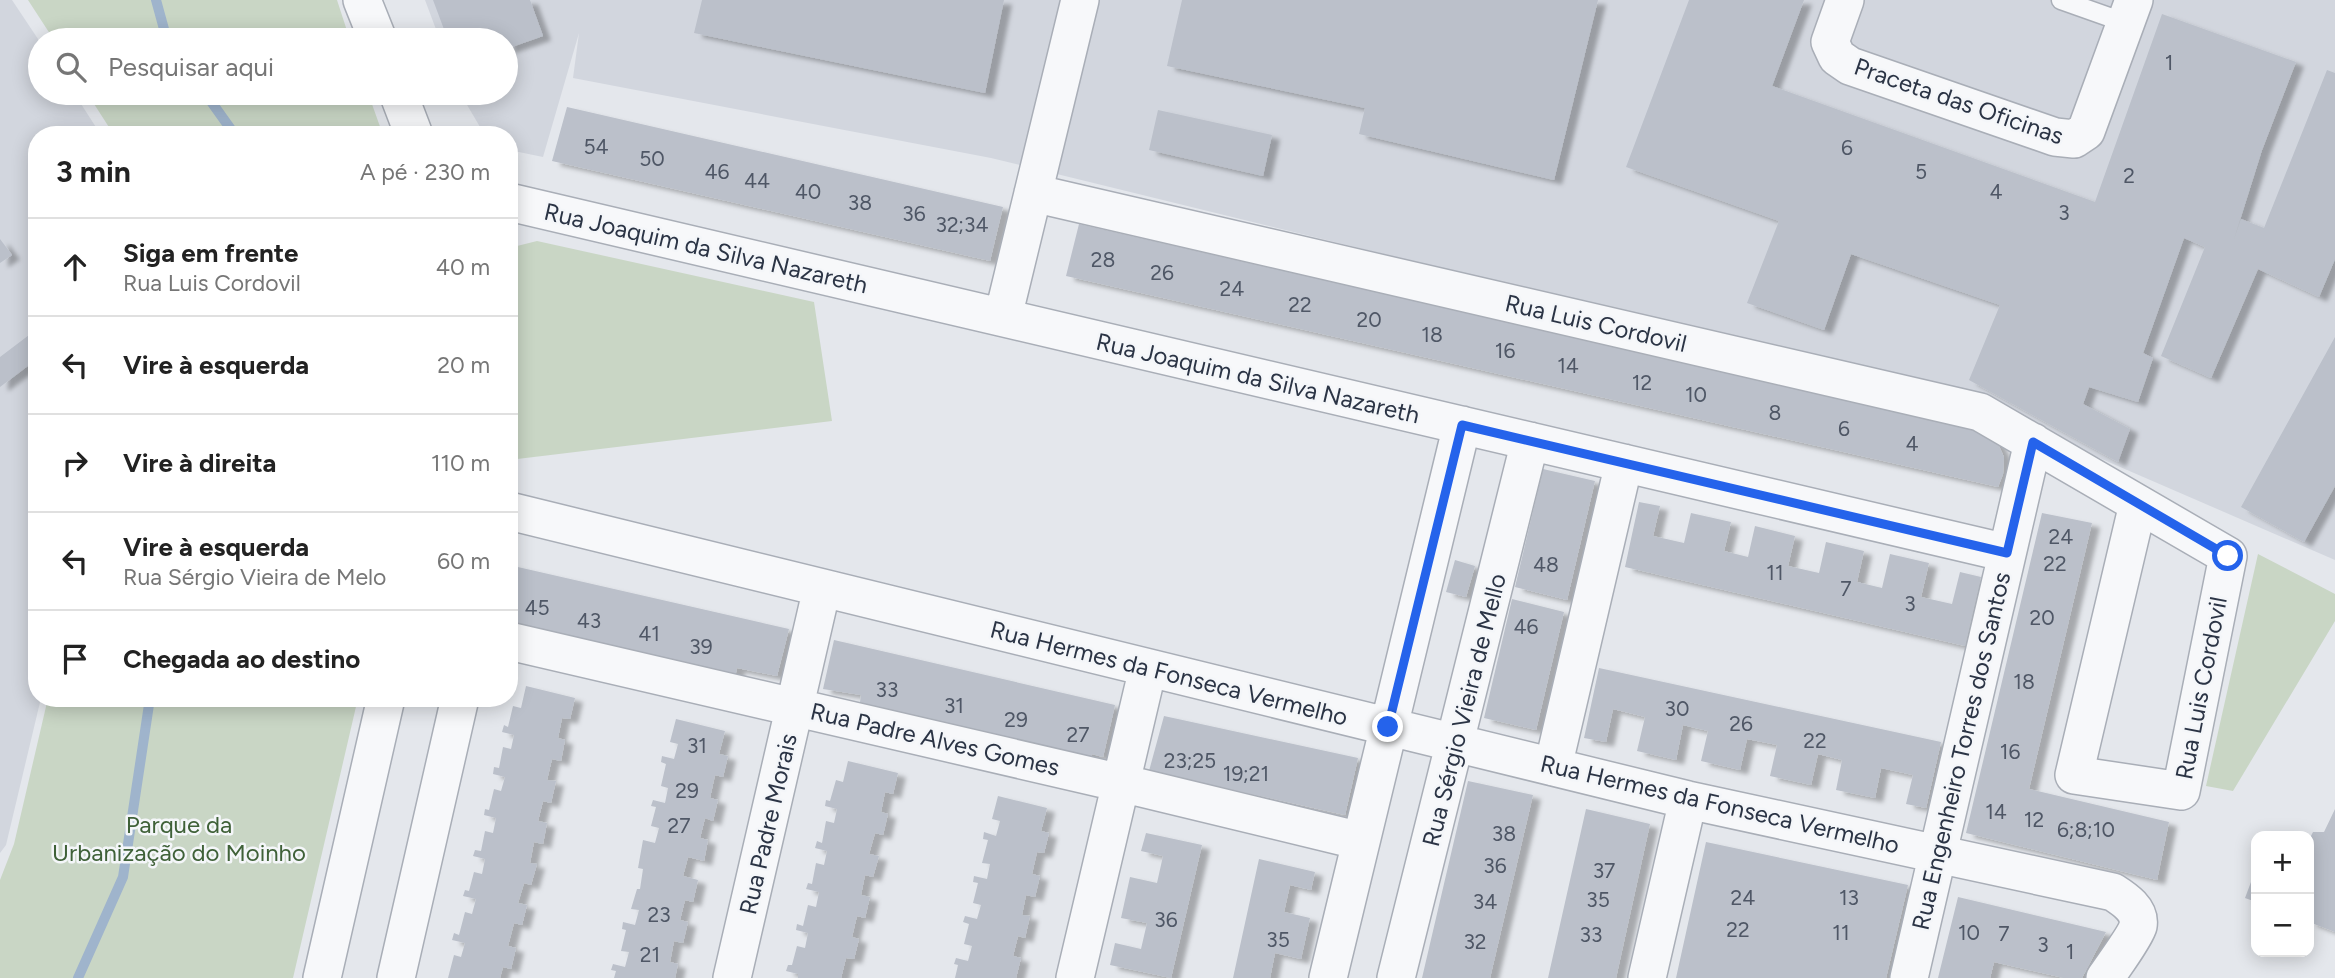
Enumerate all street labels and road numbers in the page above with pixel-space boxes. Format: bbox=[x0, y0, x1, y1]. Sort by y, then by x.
street label: Praceta das Oficinas bbox=[1851, 52, 2067, 150]
street label: Rua Joaquim da Silva Nazareth bbox=[541, 197, 871, 299]
street label: Rua Luis Cordovil bbox=[1502, 288, 1690, 358]
street label: Rua Joaquim da Silva Nazareth bbox=[1093, 327, 1423, 429]
street label: Rua Engenheiro Torres dos Santos bbox=[1906, 569, 2016, 933]
street label: Rua Sérgio Vieira de Mello bbox=[1416, 571, 1512, 849]
street label: Rua Luis Cordovil bbox=[2169, 594, 2233, 782]
street label: Rua Hermes da Fonseca Vermelho bbox=[987, 614, 1351, 732]
street label: Rua Padre Alves Gomes bbox=[808, 696, 1062, 782]
street label: Rua Padre Morais bbox=[733, 731, 803, 917]
street label: Rua Hermes da Fonseca Vermelho bbox=[1538, 749, 1902, 859]

